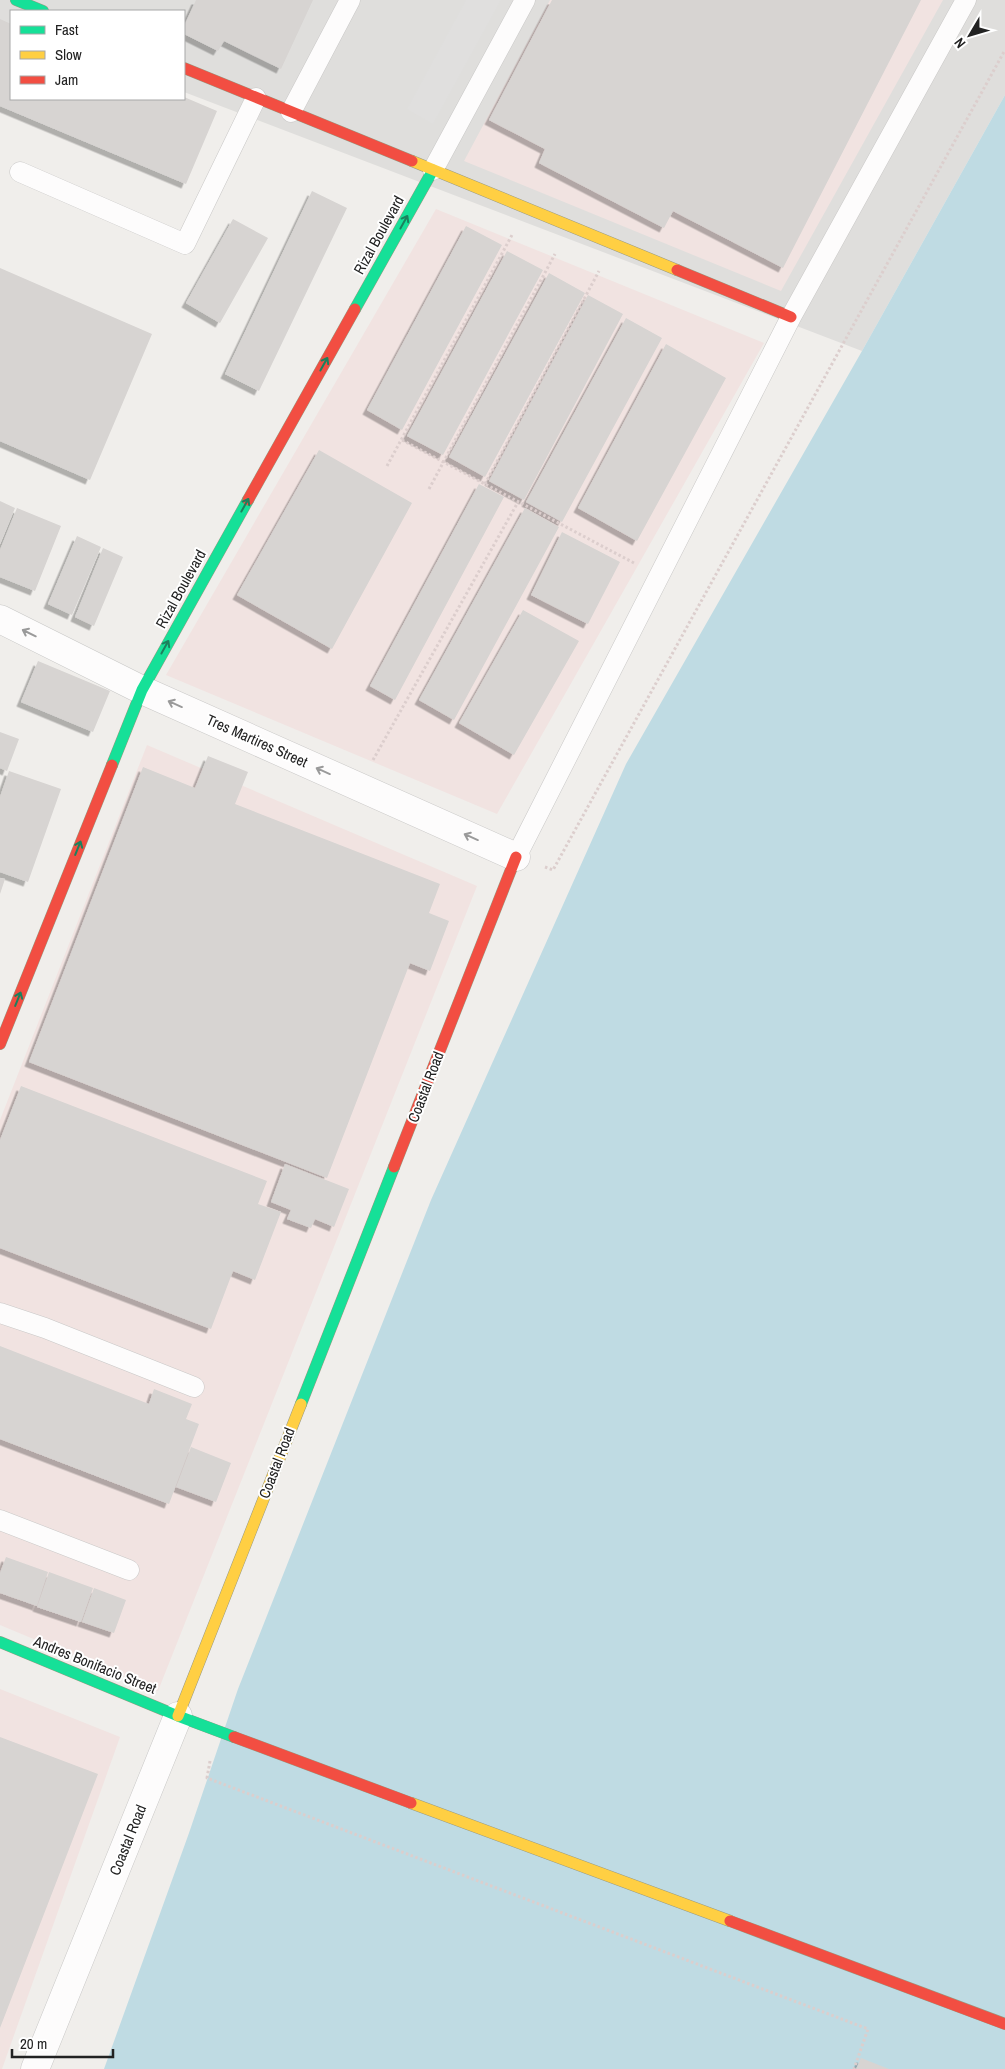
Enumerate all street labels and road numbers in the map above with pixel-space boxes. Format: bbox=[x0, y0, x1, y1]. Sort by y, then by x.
street label: Rizal Boulevard bbox=[348, 192, 409, 278]
street label: Rizal Boulevard bbox=[150, 546, 211, 632]
street label: Tres Martires Street bbox=[203, 709, 312, 773]
street label: Coastal Road bbox=[402, 1048, 449, 1125]
street label: Coastal Road bbox=[253, 1424, 300, 1501]
street label: Andres Bonifacio Street bbox=[30, 1630, 160, 1699]
street label: Coastal Road bbox=[104, 1801, 151, 1878]

